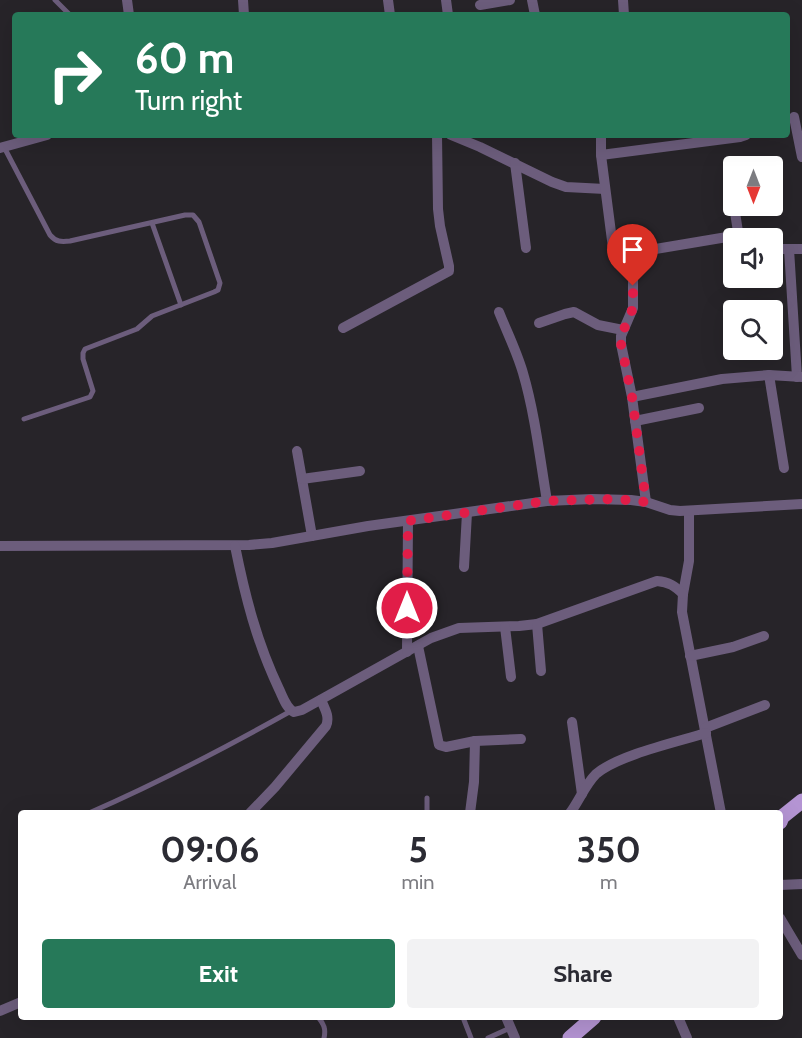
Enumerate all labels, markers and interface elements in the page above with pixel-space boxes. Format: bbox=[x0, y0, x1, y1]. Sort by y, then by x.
text: 60 m bbox=[135, 32, 234, 84]
icon: right bbox=[36, 36, 114, 114]
text: Turn right bbox=[135, 84, 242, 117]
north arrow bbox=[723, 156, 783, 216]
map controls bbox=[723, 156, 783, 360]
pin bbox=[607, 224, 658, 286]
button: sound bbox=[723, 228, 783, 288]
icon: arrive bbox=[616, 233, 649, 266]
button: search bbox=[723, 300, 783, 360]
position arrow bbox=[375, 576, 439, 640]
text: 09:06 bbox=[160, 827, 259, 871]
text: 5 bbox=[408, 827, 428, 871]
text: 350 bbox=[577, 827, 641, 871]
text: Arrival bbox=[183, 870, 236, 894]
text: min bbox=[402, 870, 435, 894]
text: m bbox=[600, 870, 618, 894]
button: Exit bbox=[42, 939, 395, 1008]
button: Share bbox=[407, 939, 759, 1008]

